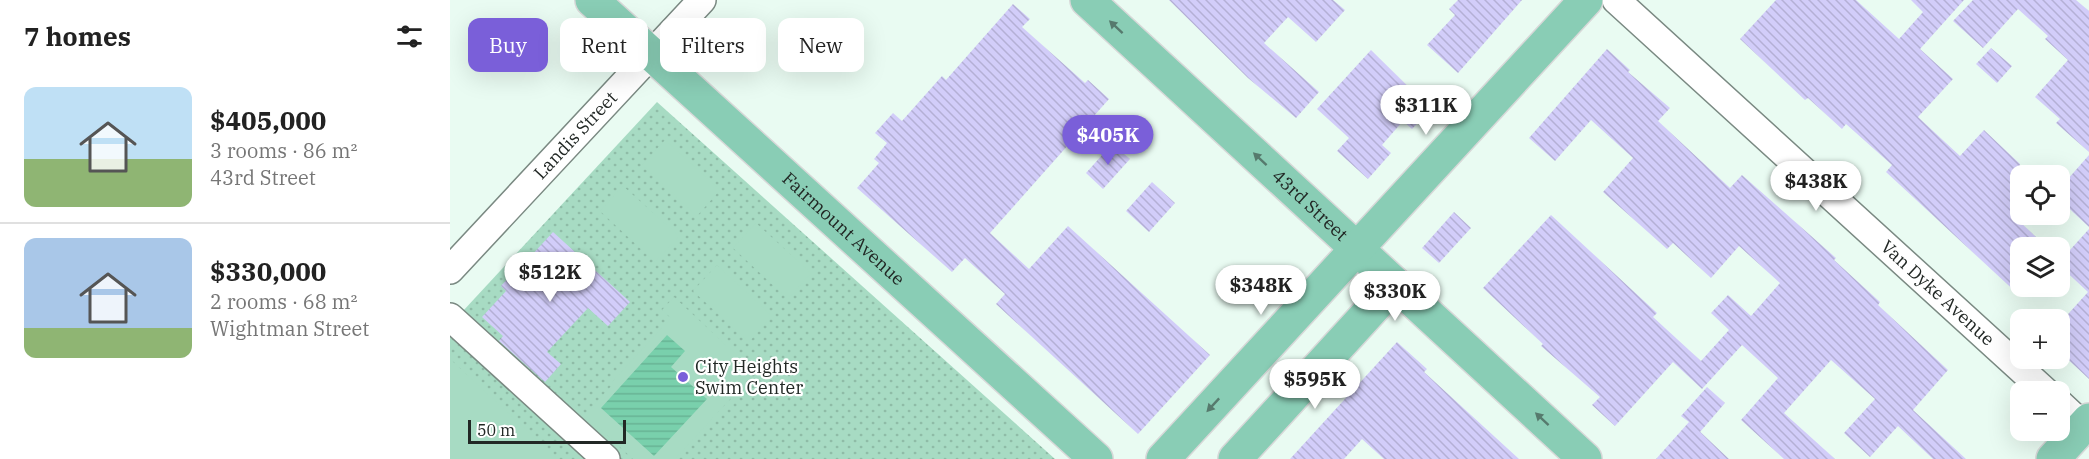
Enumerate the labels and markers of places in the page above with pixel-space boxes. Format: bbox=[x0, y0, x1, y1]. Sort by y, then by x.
pin: $311K bbox=[1384, 85, 1468, 136]
pin: $405K bbox=[1066, 115, 1150, 166]
pin: $438K bbox=[1774, 161, 1858, 212]
pin: $512K bbox=[508, 252, 592, 303]
pin: $348K bbox=[1219, 265, 1303, 316]
pin: $330K bbox=[1353, 271, 1437, 322]
place label: City Heights Swim Center bbox=[695, 355, 803, 399]
pin: $595K bbox=[1273, 359, 1357, 410]
marker: City Heights Swim Center bbox=[676, 370, 690, 384]

